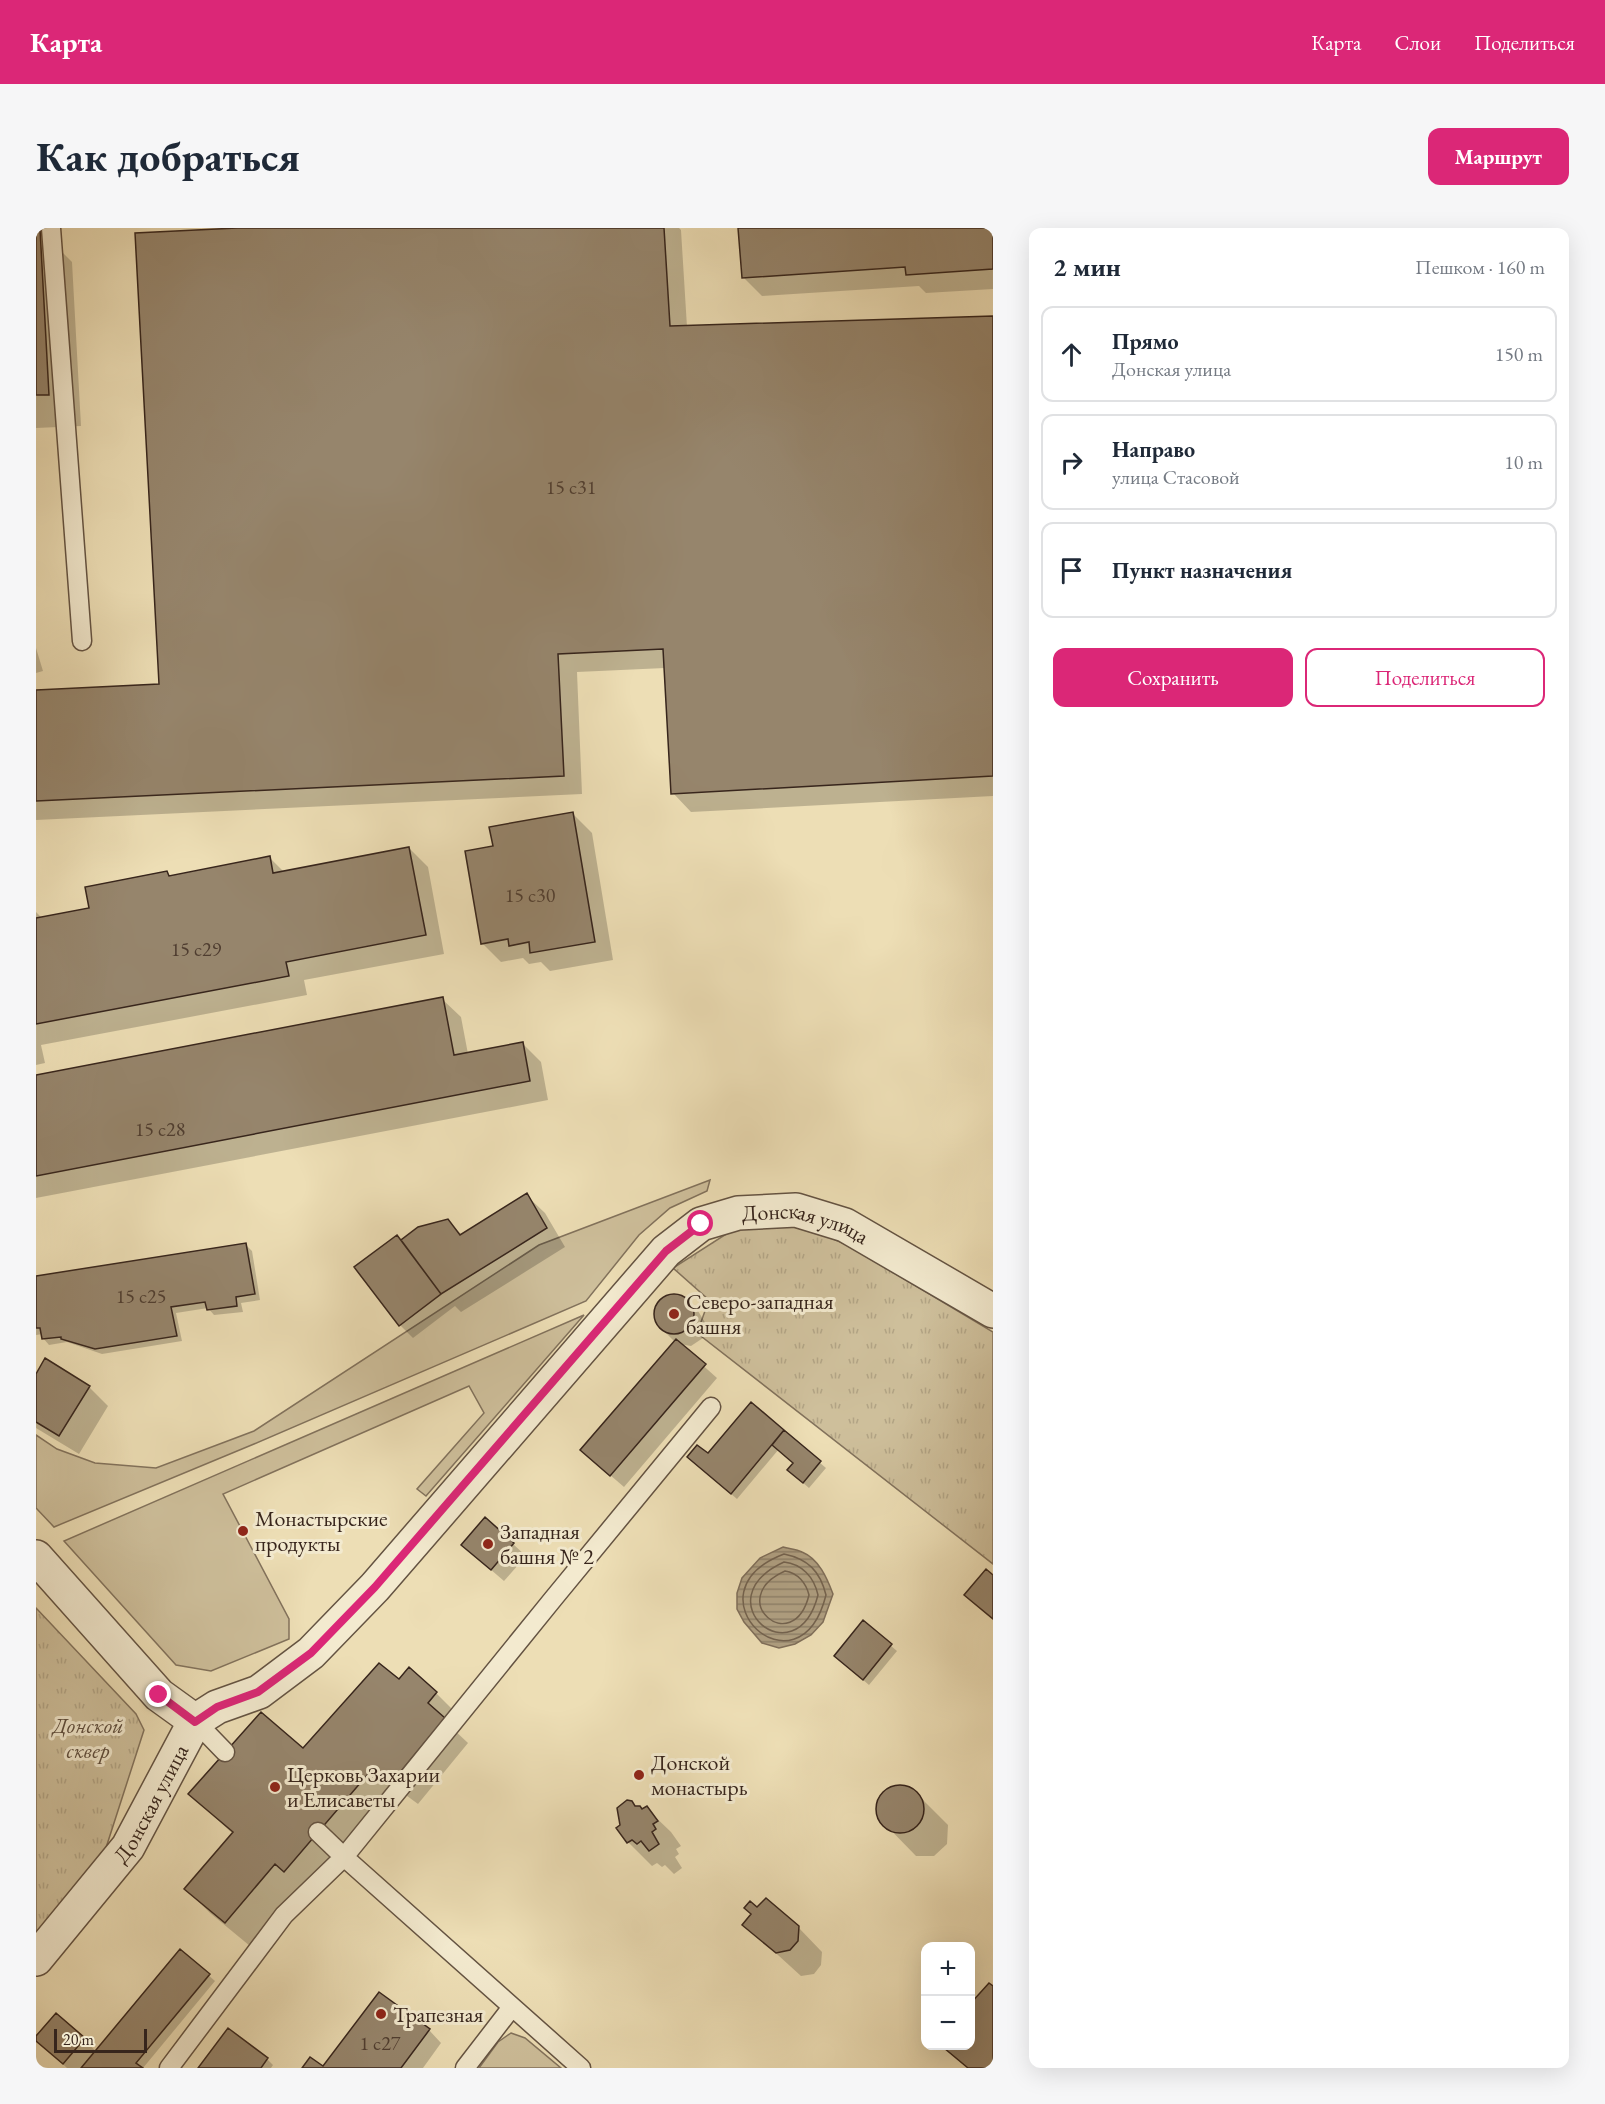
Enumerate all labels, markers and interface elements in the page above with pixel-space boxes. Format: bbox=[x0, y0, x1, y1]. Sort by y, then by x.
text: Карта bbox=[30, 24, 102, 60]
text: Карта bbox=[1311, 29, 1361, 56]
text: Слои bbox=[1394, 29, 1441, 56]
text: Поделиться bbox=[1474, 29, 1575, 56]
button: Маршрут bbox=[1428, 128, 1569, 185]
text: Как добраться bbox=[36, 129, 300, 184]
text: 2 мин bbox=[1053, 250, 1121, 284]
text: Пешком · 160 m bbox=[1415, 254, 1545, 280]
text: Прямо bbox=[1112, 327, 1179, 356]
icon: ahead bbox=[1055, 338, 1088, 371]
text: 150 m bbox=[1495, 341, 1543, 367]
text: Донская улица bbox=[1112, 356, 1231, 382]
text: Направо bbox=[1112, 435, 1195, 464]
icon: right bbox=[1055, 446, 1088, 479]
text: 10 m bbox=[1504, 449, 1543, 475]
text: улица Стасовой bbox=[1112, 464, 1240, 490]
house number: 15 с31 bbox=[546, 474, 596, 500]
icon: arrive bbox=[1055, 554, 1088, 587]
text: Пункт назначения bbox=[1112, 556, 1292, 585]
button: Сохранить bbox=[1053, 648, 1293, 707]
button: Поделиться bbox=[1305, 648, 1545, 707]
house number: 15 с30 bbox=[505, 882, 556, 908]
house number: 15 с29 bbox=[171, 936, 222, 962]
house number: 15 с28 bbox=[135, 1116, 185, 1142]
street label: Донская улица bbox=[741, 1195, 875, 1251]
route start bbox=[687, 1210, 713, 1236]
house number: 15 с25 bbox=[116, 1283, 166, 1309]
place label: Северо-западная башня bbox=[686, 1287, 834, 1341]
marker: Северо-западная башня bbox=[667, 1307, 681, 1321]
place label: Монастырские продукты bbox=[255, 1504, 388, 1558]
place label: Западная башня № 2 bbox=[500, 1517, 594, 1571]
marker: Монастырские продукты bbox=[236, 1524, 250, 1538]
marker: Западная башня № 2 bbox=[481, 1537, 495, 1551]
route end bbox=[145, 1681, 171, 1707]
park label: Донской сквер bbox=[51, 1711, 123, 1765]
street label: Донская улица bbox=[106, 1739, 195, 1869]
place label: Донской монастырь bbox=[651, 1748, 748, 1802]
place label: Церковь Захарии и Елисаветы bbox=[287, 1760, 441, 1814]
marker: Донской монастырь bbox=[632, 1768, 646, 1782]
marker: Церковь Захарии и Елисаветы bbox=[268, 1780, 282, 1794]
map controls bbox=[921, 1942, 975, 2050]
button: + bbox=[921, 1942, 975, 1996]
button: − bbox=[921, 1996, 975, 2050]
place label: Трапезная bbox=[393, 2000, 484, 2029]
marker: Трапезная bbox=[374, 2007, 388, 2021]
scale bar bbox=[54, 2026, 147, 2054]
text: 20 m bbox=[63, 2029, 94, 2050]
house number: 1 с27 bbox=[360, 2030, 401, 2056]

